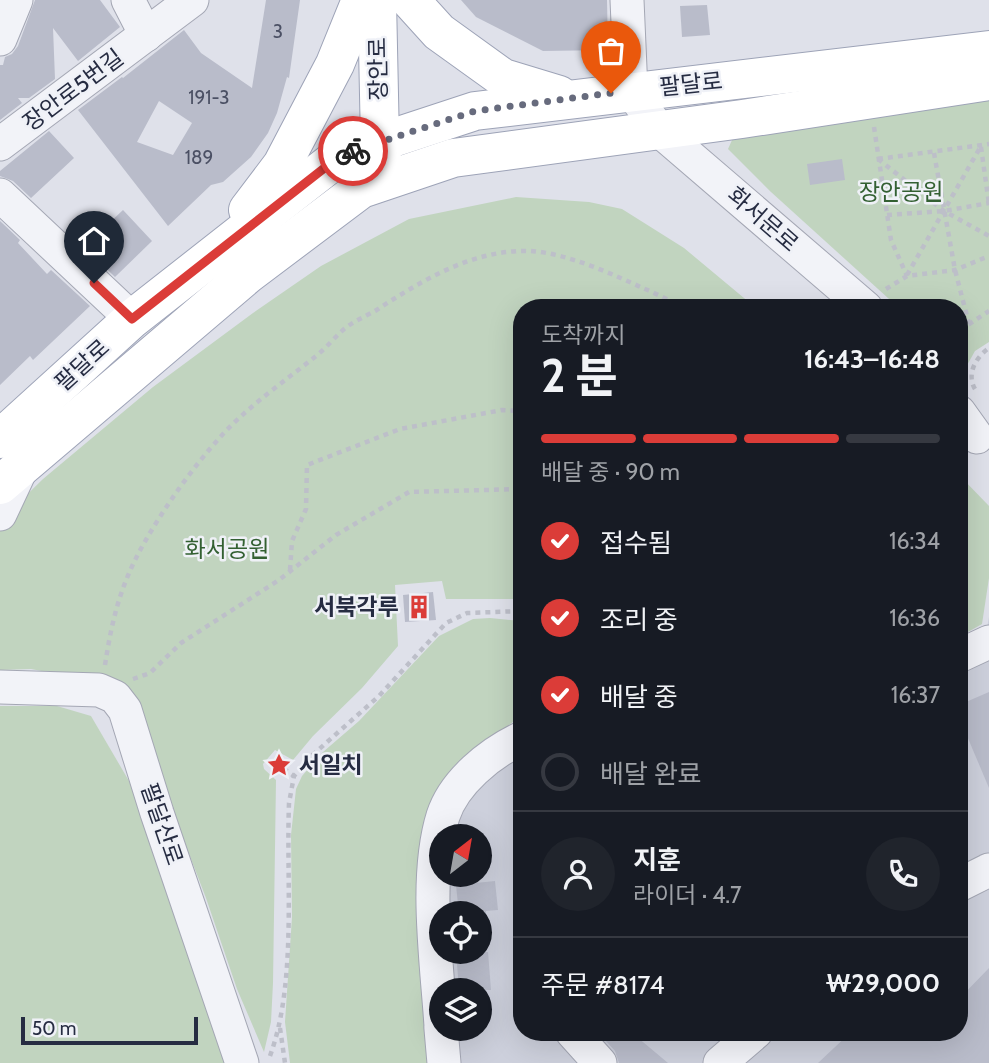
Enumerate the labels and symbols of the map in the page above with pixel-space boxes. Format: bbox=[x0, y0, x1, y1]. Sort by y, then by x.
house number: 3 bbox=[273, 20, 283, 43]
pin bbox=[581, 21, 641, 93]
street label: 장안로 bbox=[363, 37, 393, 101]
street label: 장안로5번길 bbox=[17, 43, 129, 137]
street label: 팔달로 bbox=[658, 67, 724, 101]
house number: 191-3 bbox=[188, 86, 230, 109]
courier bbox=[318, 116, 388, 186]
house number: 189 bbox=[185, 146, 213, 169]
park label: 장안공원 bbox=[859, 178, 943, 206]
street label: 화서문로 bbox=[722, 181, 804, 257]
pin bbox=[64, 211, 124, 283]
street label: 팔달로 bbox=[49, 333, 115, 397]
park label: 화서공원 bbox=[185, 535, 269, 563]
place label: 서북각루 bbox=[314, 593, 399, 621]
building icon: 서북각루 bbox=[405, 593, 433, 621]
place icon: 서일치 bbox=[265, 751, 293, 779]
place label: 서일치 bbox=[299, 751, 362, 779]
street label: 팔달산로 bbox=[135, 779, 189, 869]
north arrow bbox=[429, 824, 492, 887]
scale bar bbox=[21, 1014, 198, 1046]

